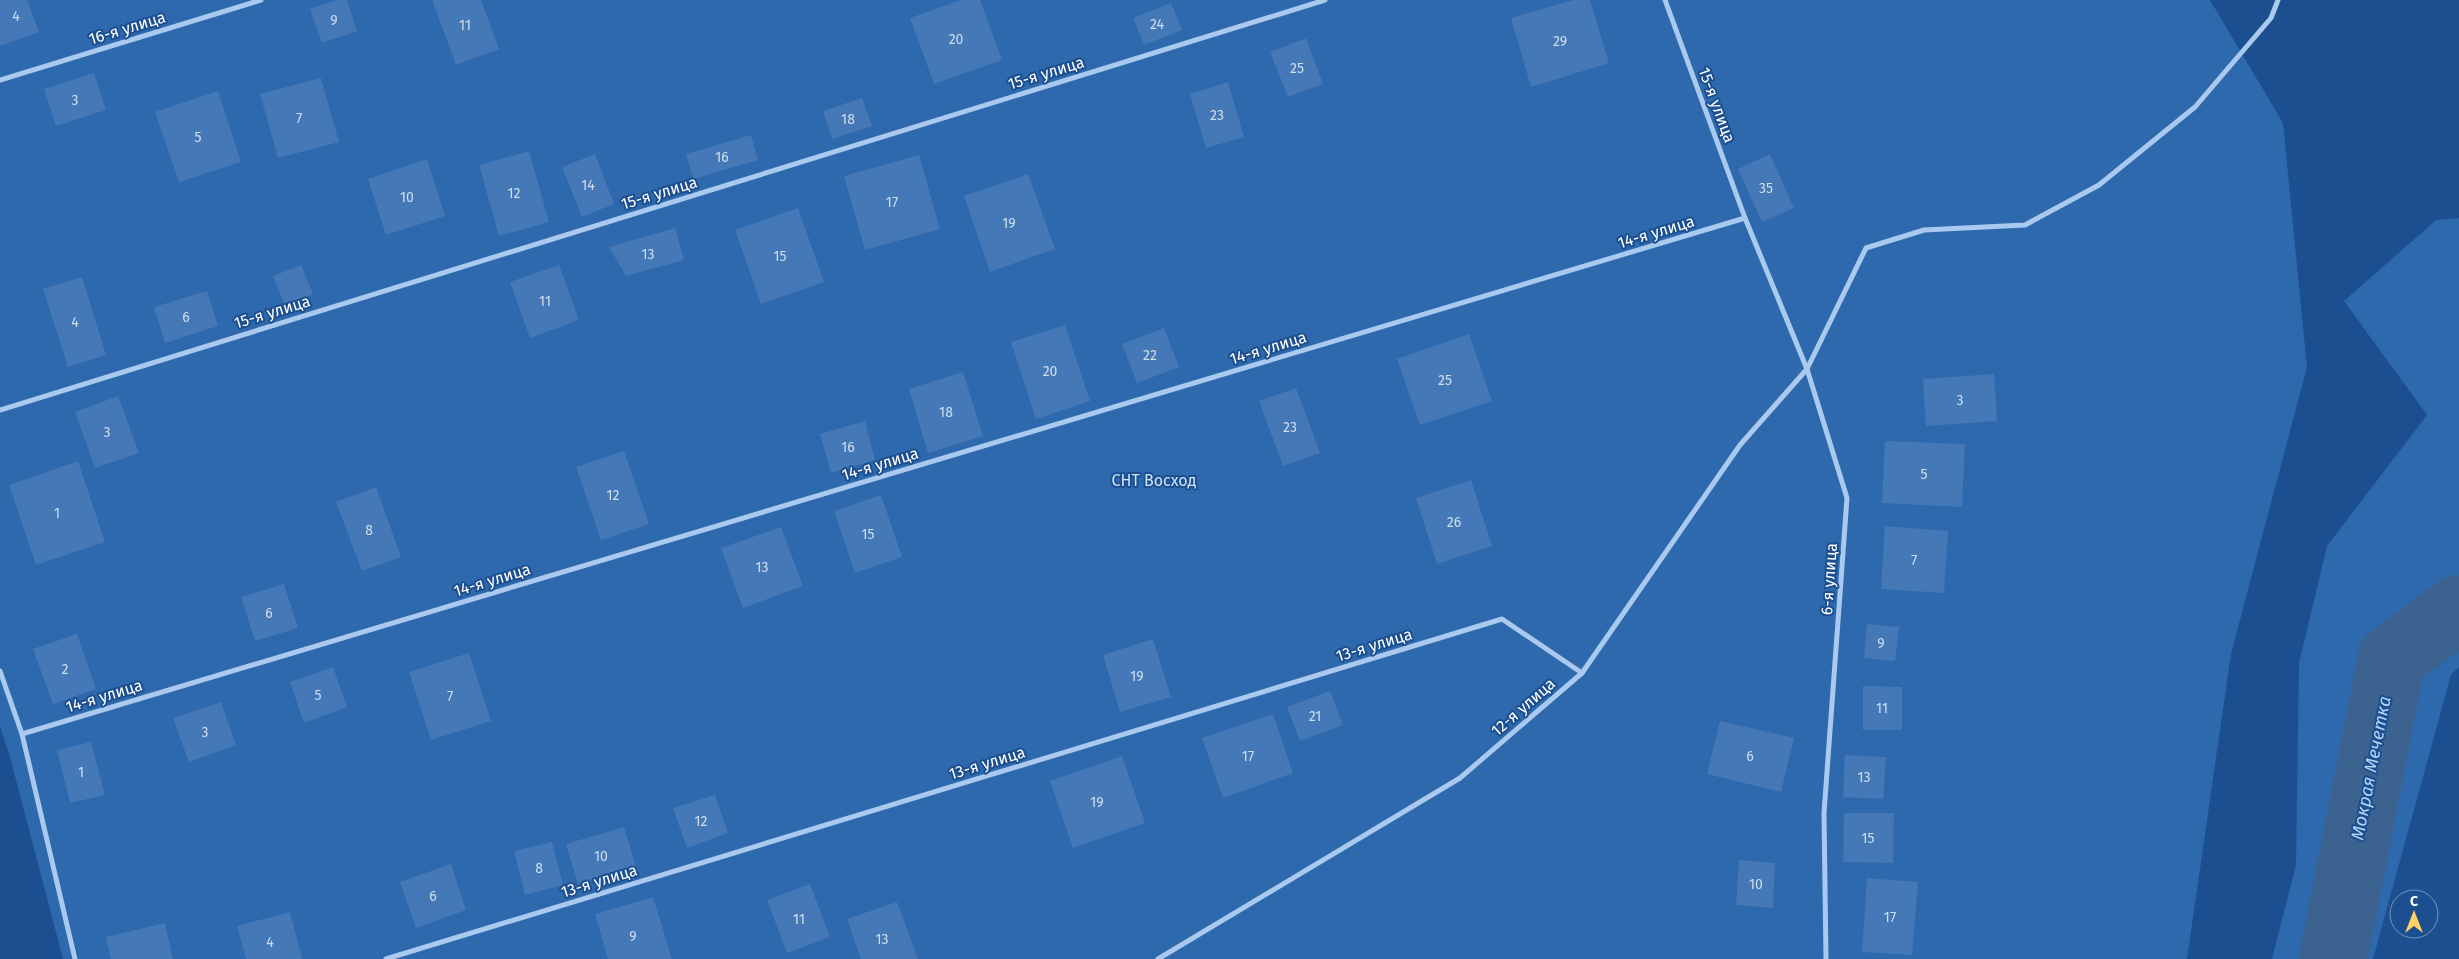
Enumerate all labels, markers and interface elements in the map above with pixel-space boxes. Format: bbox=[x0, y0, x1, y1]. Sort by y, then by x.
street label: 16-я улица bbox=[86, 7, 168, 49]
house number: 4 bbox=[12, 8, 20, 25]
house number: 9 bbox=[330, 12, 338, 29]
house number: 24 bbox=[1150, 16, 1165, 33]
house number: 11 bbox=[459, 17, 471, 34]
house number: 20 bbox=[949, 31, 964, 48]
house number: 29 bbox=[1553, 33, 1567, 50]
street label: 15-я улица bbox=[1006, 52, 1086, 94]
house number: 25 bbox=[1290, 60, 1304, 77]
street label: 15-я улица bbox=[1695, 65, 1739, 145]
house number: 3 bbox=[72, 92, 79, 109]
house number: 23 bbox=[1210, 107, 1224, 124]
house number: 7 bbox=[296, 110, 302, 127]
house number: 18 bbox=[841, 111, 855, 128]
house number: 5 bbox=[194, 129, 202, 146]
house number: 16 bbox=[715, 149, 729, 166]
street label: 15-я улица bbox=[619, 172, 699, 214]
house number: 14 bbox=[581, 177, 595, 194]
house number: 35 bbox=[1759, 180, 1773, 197]
house number: 12 bbox=[508, 185, 521, 202]
house number: 10 bbox=[400, 189, 414, 206]
house number: 17 bbox=[886, 194, 898, 211]
street label: 14-я улица bbox=[1615, 211, 1697, 253]
house number: 19 bbox=[1002, 215, 1016, 232]
house number: 13 bbox=[641, 246, 655, 263]
house number: 15 bbox=[773, 248, 787, 265]
street label: 15-я улица bbox=[232, 291, 312, 333]
house number: 11 bbox=[539, 293, 551, 310]
house number: 6 bbox=[182, 309, 190, 326]
house number: 4 bbox=[71, 314, 79, 331]
street label: 14-я улица bbox=[1227, 327, 1309, 369]
house number: 22 bbox=[1143, 347, 1157, 364]
house number: 20 bbox=[1043, 363, 1058, 380]
house number: 25 bbox=[1438, 372, 1452, 389]
house number: 3 bbox=[1957, 392, 1964, 409]
house number: 18 bbox=[939, 404, 953, 421]
house number: 23 bbox=[1283, 419, 1297, 436]
house number: 3 bbox=[104, 424, 111, 441]
house number: 16 bbox=[841, 439, 855, 456]
street label: 14-я улица bbox=[839, 443, 921, 485]
house number: 5 bbox=[1920, 466, 1928, 483]
park label: СНТ Восход bbox=[1112, 471, 1196, 490]
house number: 12 bbox=[607, 487, 620, 504]
house number: 1 bbox=[54, 505, 60, 522]
house number: 26 bbox=[1447, 514, 1461, 531]
house number: 8 bbox=[365, 522, 373, 539]
house number: 15 bbox=[861, 526, 875, 543]
street label: 6-я улица bbox=[1817, 542, 1841, 616]
house number: 7 bbox=[1911, 552, 1917, 569]
street label: 14-я улица bbox=[451, 559, 533, 601]
house number: 13 bbox=[755, 559, 769, 576]
house number: 6 bbox=[265, 605, 273, 622]
street label: 13-я улица bbox=[1334, 624, 1414, 666]
house number: 9 bbox=[1877, 635, 1885, 652]
house number: 2 bbox=[62, 661, 69, 678]
house number: 19 bbox=[1130, 668, 1144, 685]
street label: 12-я улица bbox=[1487, 674, 1559, 740]
street label: 14-я улица bbox=[63, 675, 145, 717]
house number: 5 bbox=[314, 687, 322, 704]
house number: 7 bbox=[447, 688, 453, 705]
water label: Мокрая Мечетка bbox=[2346, 694, 2396, 842]
house number: 11 bbox=[1876, 700, 1888, 717]
house number: 21 bbox=[1309, 708, 1321, 725]
house number: 3 bbox=[202, 724, 209, 741]
street label: 13-я улица bbox=[947, 742, 1027, 784]
house number: 17 bbox=[1242, 748, 1254, 765]
house number: 6 bbox=[1746, 748, 1754, 765]
house number: 1 bbox=[78, 764, 84, 781]
house number: 13 bbox=[1857, 769, 1871, 786]
house number: 19 bbox=[1090, 794, 1104, 811]
house number: 12 bbox=[695, 813, 708, 830]
house number: 15 bbox=[1861, 830, 1875, 847]
house number: 10 bbox=[594, 848, 608, 865]
house number: 8 bbox=[535, 860, 543, 877]
street label: 13-я улица bbox=[559, 860, 639, 902]
house number: 10 bbox=[1749, 876, 1763, 893]
house number: 6 bbox=[429, 888, 437, 905]
north arrow bbox=[2389, 889, 2439, 939]
text: С bbox=[2410, 893, 2418, 910]
house number: 17 bbox=[1884, 909, 1896, 926]
house number: 11 bbox=[793, 911, 805, 928]
house number: 9 bbox=[629, 928, 637, 945]
house number: 13 bbox=[875, 931, 889, 948]
house number: 4 bbox=[266, 934, 274, 951]

